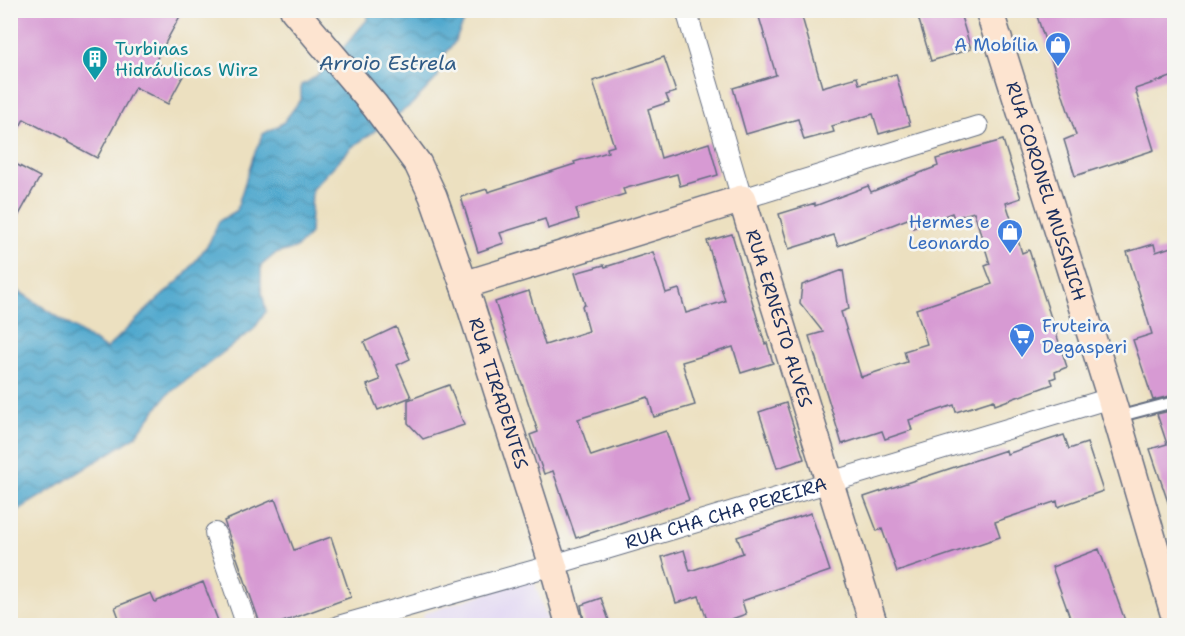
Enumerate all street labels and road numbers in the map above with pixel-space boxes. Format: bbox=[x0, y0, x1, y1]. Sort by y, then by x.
street label: RUA CORONEL MUSSNICH bbox=[1000, 79, 1092, 304]
street label: RUA ERNESTO ALVES bbox=[740, 226, 818, 410]
street label: RUA TIRADENTES bbox=[463, 314, 534, 472]
street label: RUA CHA CHA PEREIRA bbox=[622, 472, 830, 555]

